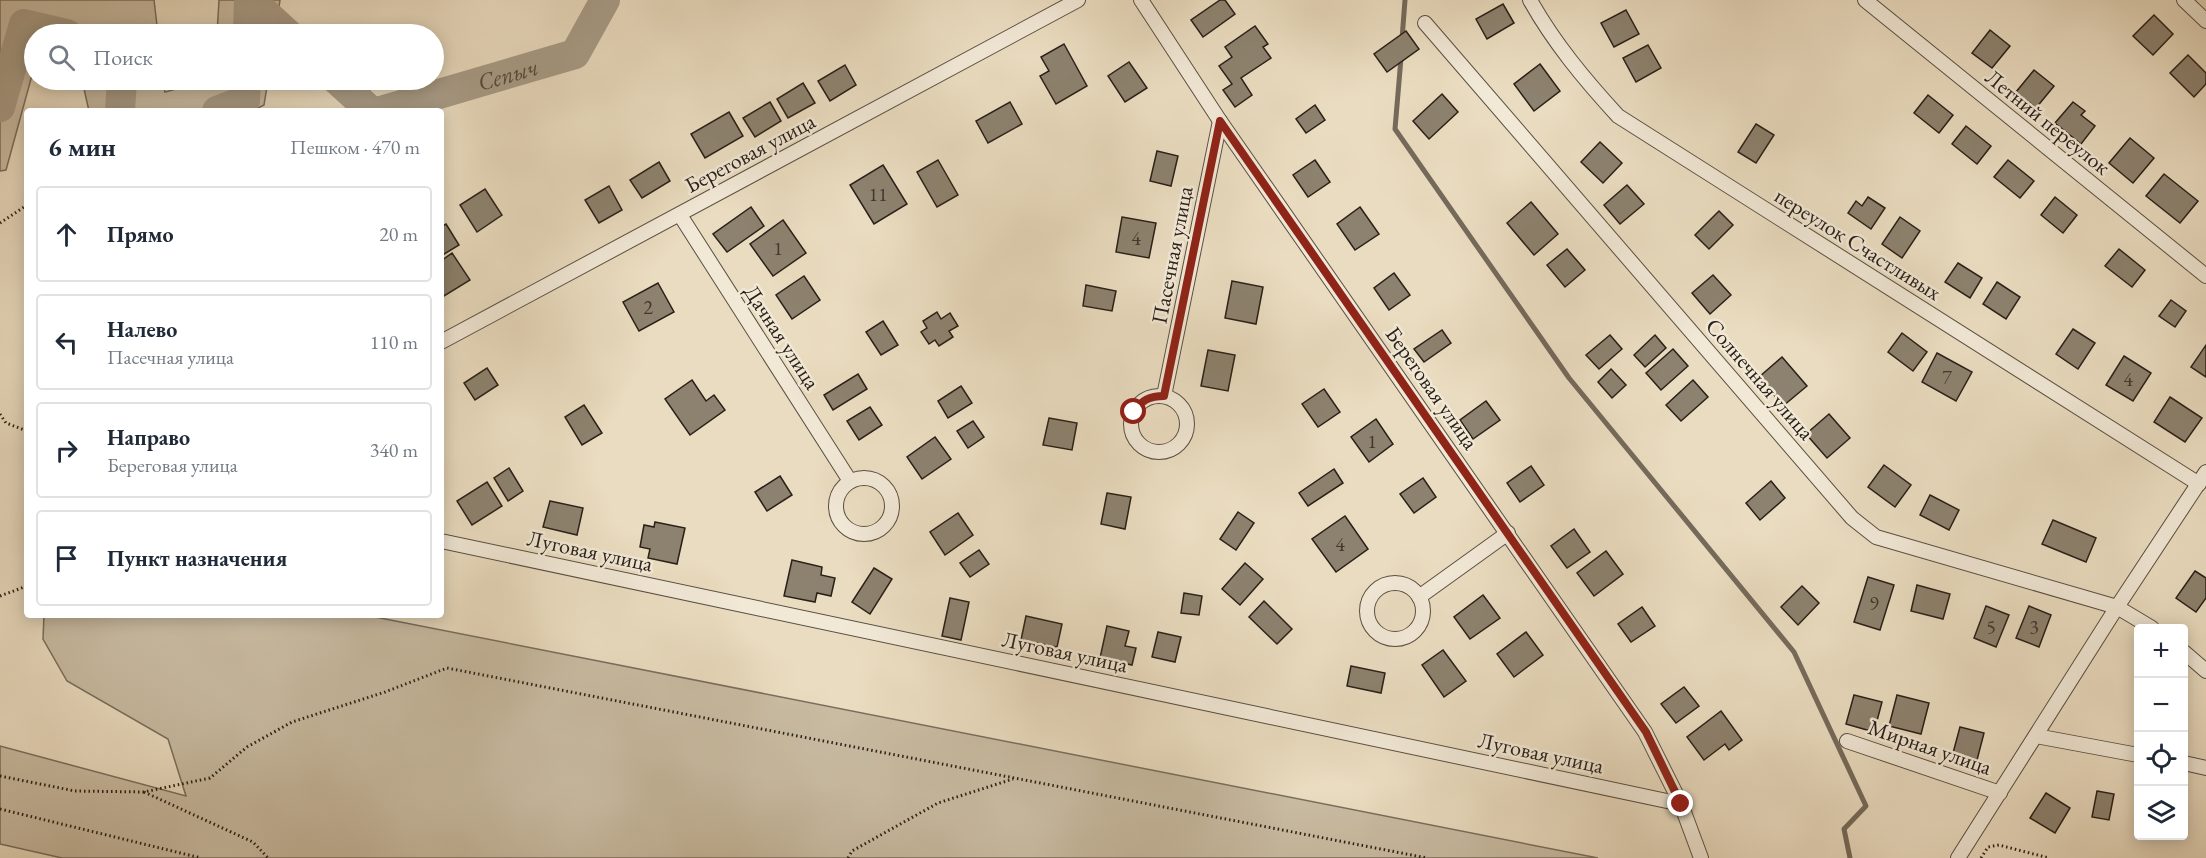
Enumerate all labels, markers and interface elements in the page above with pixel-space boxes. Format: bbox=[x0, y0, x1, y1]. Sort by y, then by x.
search box bbox=[24, 24, 444, 90]
icon: search bbox=[45, 41, 78, 74]
text: Поиск bbox=[93, 43, 153, 72]
water label: Сепыч bbox=[474, 50, 542, 97]
street label: Летний переулок bbox=[1979, 63, 2117, 182]
street label: Береговая улица bbox=[680, 106, 821, 200]
text: 6 мин bbox=[48, 130, 116, 164]
text: Пешком · 470 m bbox=[290, 134, 420, 160]
house number: 11 bbox=[868, 181, 888, 207]
street label: переулок Счастливых bbox=[1769, 181, 1947, 307]
street label: Пасечная улица bbox=[1144, 183, 1200, 326]
icon: ahead bbox=[50, 218, 83, 251]
text: Прямо bbox=[107, 220, 174, 249]
text: 20 m bbox=[379, 221, 418, 247]
house number: 4 bbox=[1131, 225, 1141, 251]
house number: 1 bbox=[773, 235, 783, 261]
street label: Дачная улица bbox=[737, 279, 827, 395]
house number: 2 bbox=[643, 294, 653, 320]
street label: Солнечная улица bbox=[1699, 312, 1821, 446]
text: Налево bbox=[107, 315, 177, 344]
street label: Береговая улица bbox=[1379, 321, 1485, 455]
icon: left bbox=[50, 326, 83, 359]
text: 110 m bbox=[370, 329, 418, 355]
text: Пасечная улица bbox=[107, 344, 234, 370]
house number: 7 bbox=[1942, 364, 1952, 390]
house number: 4 bbox=[2123, 366, 2133, 392]
route start bbox=[1120, 398, 1146, 424]
text: Направо bbox=[107, 423, 190, 452]
house number: 1 bbox=[1367, 428, 1377, 454]
icon: right bbox=[50, 434, 83, 467]
text: 340 m bbox=[370, 437, 418, 463]
text: Береговая улица bbox=[107, 452, 238, 478]
street label: Луговая улица bbox=[525, 524, 656, 579]
house number: 4 bbox=[1335, 531, 1345, 557]
icon: arrive bbox=[50, 542, 83, 575]
text: Пункт назначения bbox=[107, 544, 287, 573]
house number: 9 bbox=[1869, 590, 1879, 616]
house number: 5 bbox=[1986, 614, 1996, 640]
house number: 3 bbox=[2029, 614, 2039, 640]
map controls bbox=[2134, 624, 2188, 840]
button: + bbox=[2134, 624, 2188, 678]
street label: Луговая улица bbox=[1000, 625, 1131, 680]
button: − bbox=[2134, 678, 2188, 732]
street label: Мирная улица bbox=[1864, 712, 1996, 782]
street label: Луговая улица bbox=[1476, 726, 1607, 781]
button: locate bbox=[2134, 732, 2188, 786]
button: layers bbox=[2134, 786, 2188, 840]
route end bbox=[1667, 790, 1693, 816]

